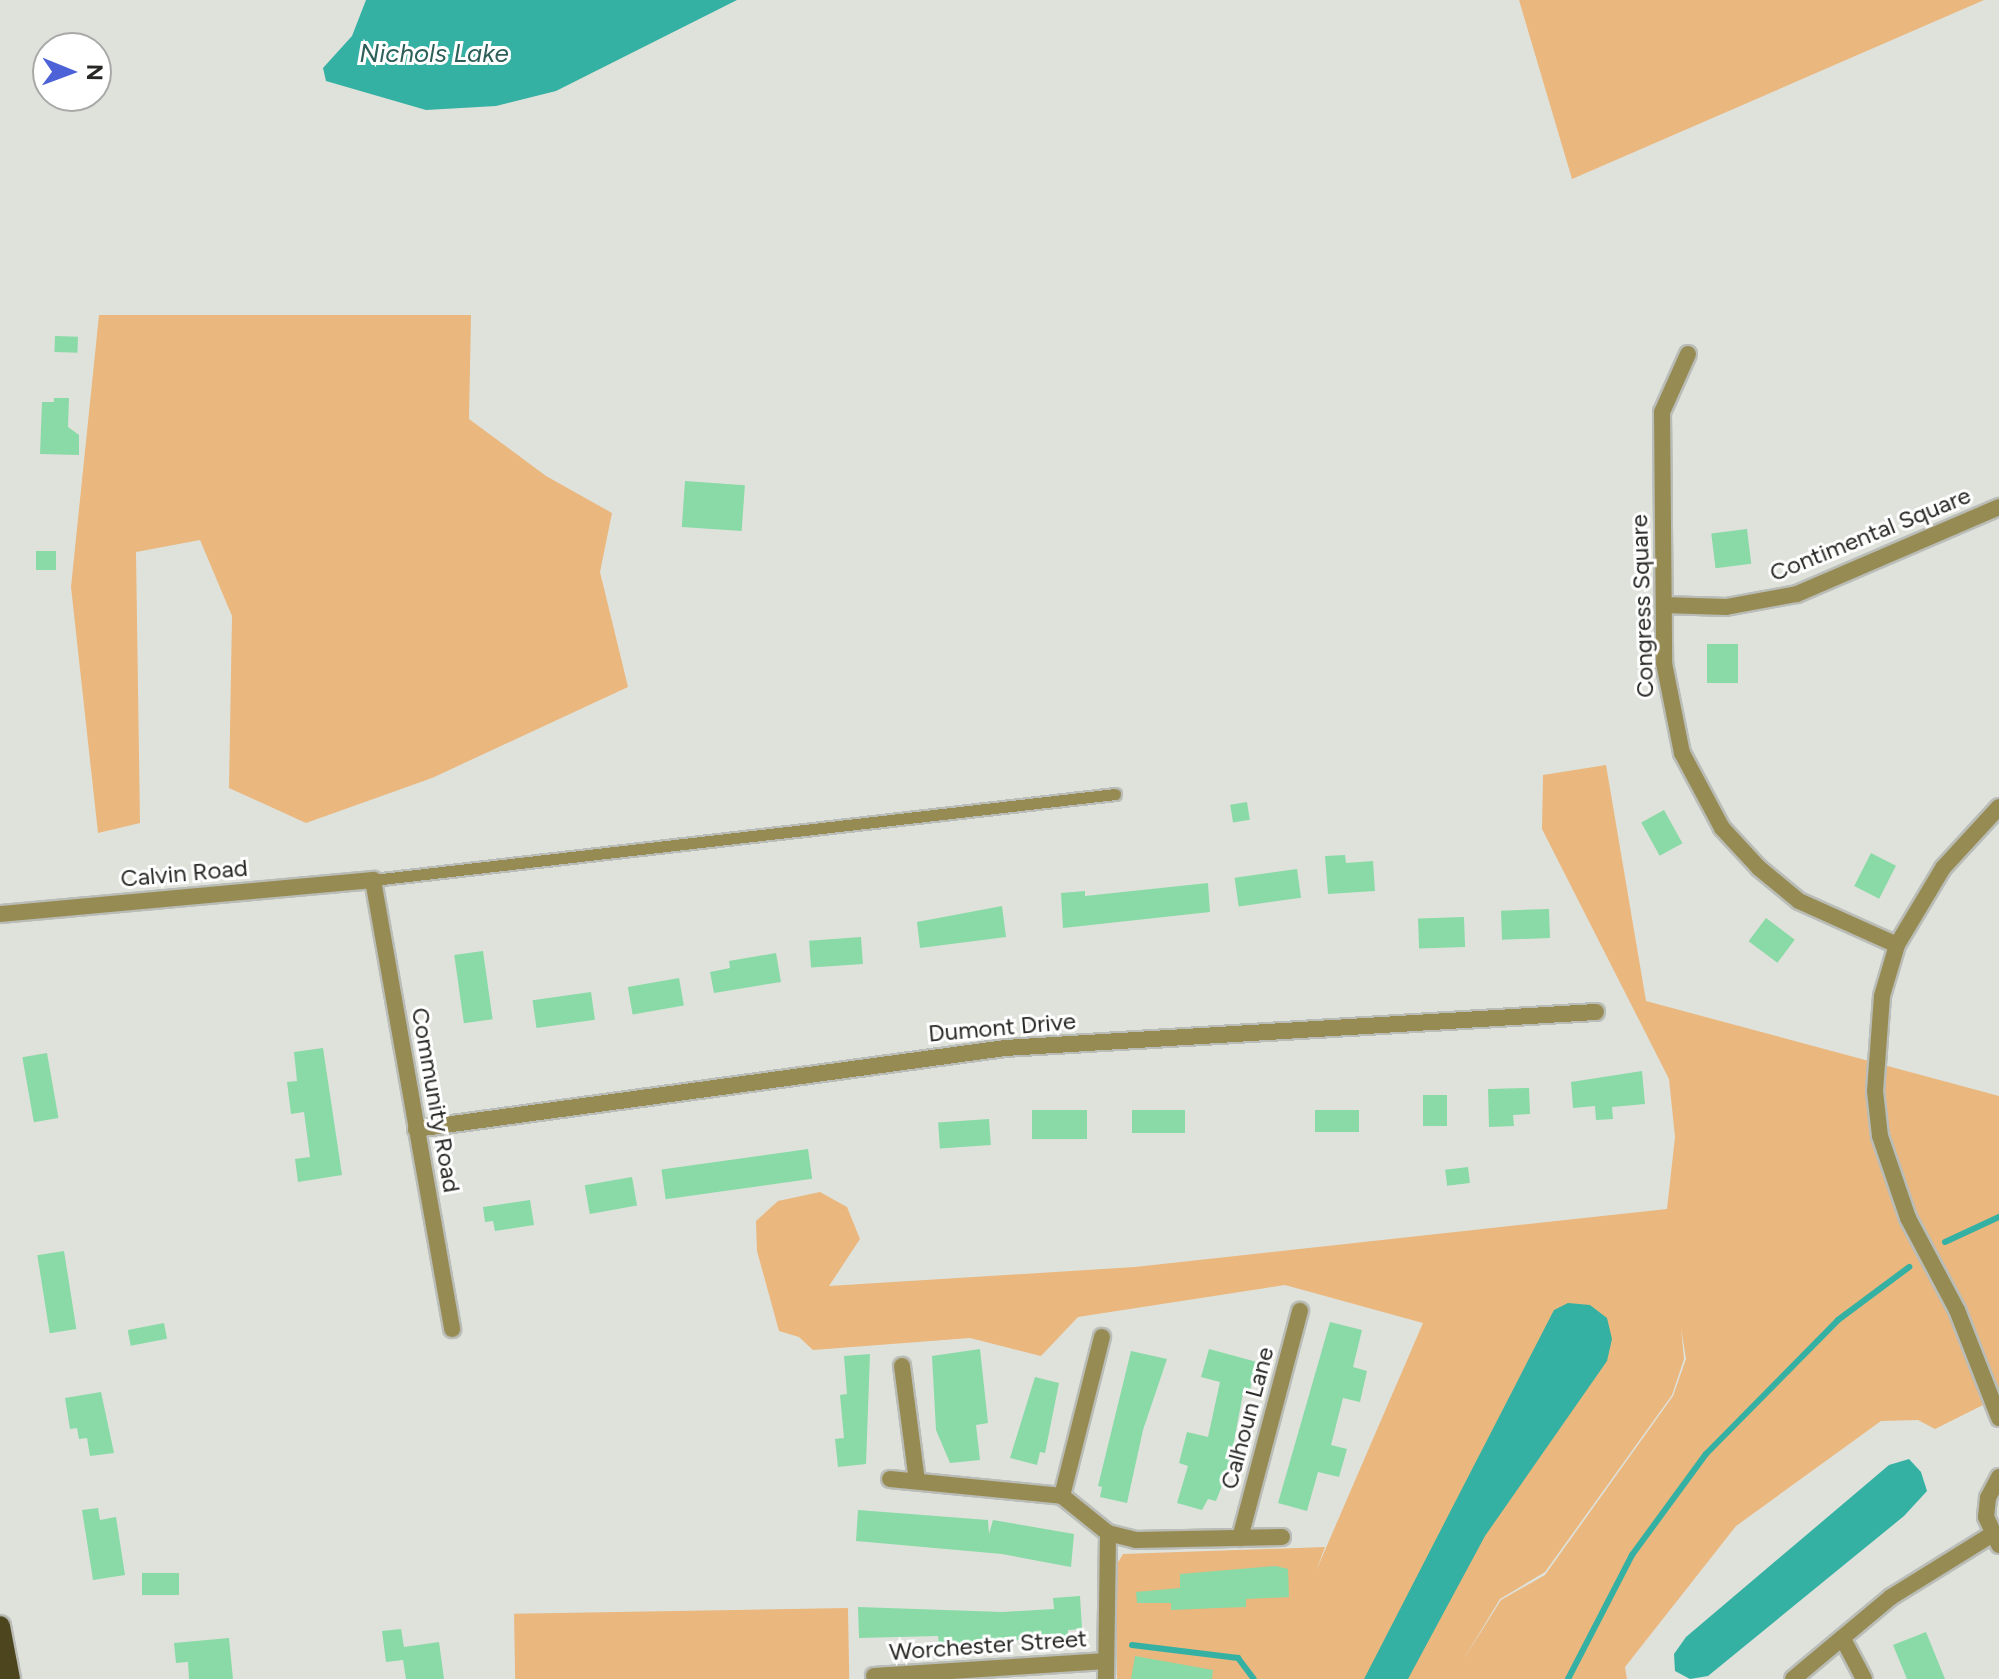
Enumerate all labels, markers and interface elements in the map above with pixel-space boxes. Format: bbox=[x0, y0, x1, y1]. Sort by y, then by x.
north arrow bbox=[32, 32, 112, 112]
water label: Nichols Lake bbox=[359, 38, 509, 70]
text: N bbox=[81, 64, 108, 81]
street label: Contimental Square bbox=[1765, 481, 1975, 587]
street label: Congress Square bbox=[1624, 514, 1660, 698]
street label: Calvin Road bbox=[119, 853, 249, 893]
street label: Community Road bbox=[406, 1005, 466, 1195]
street label: Dumont Drive bbox=[927, 1006, 1077, 1048]
street label: Calhoun Lane bbox=[1214, 1344, 1280, 1492]
street label: Worchester Street bbox=[888, 1624, 1088, 1666]

